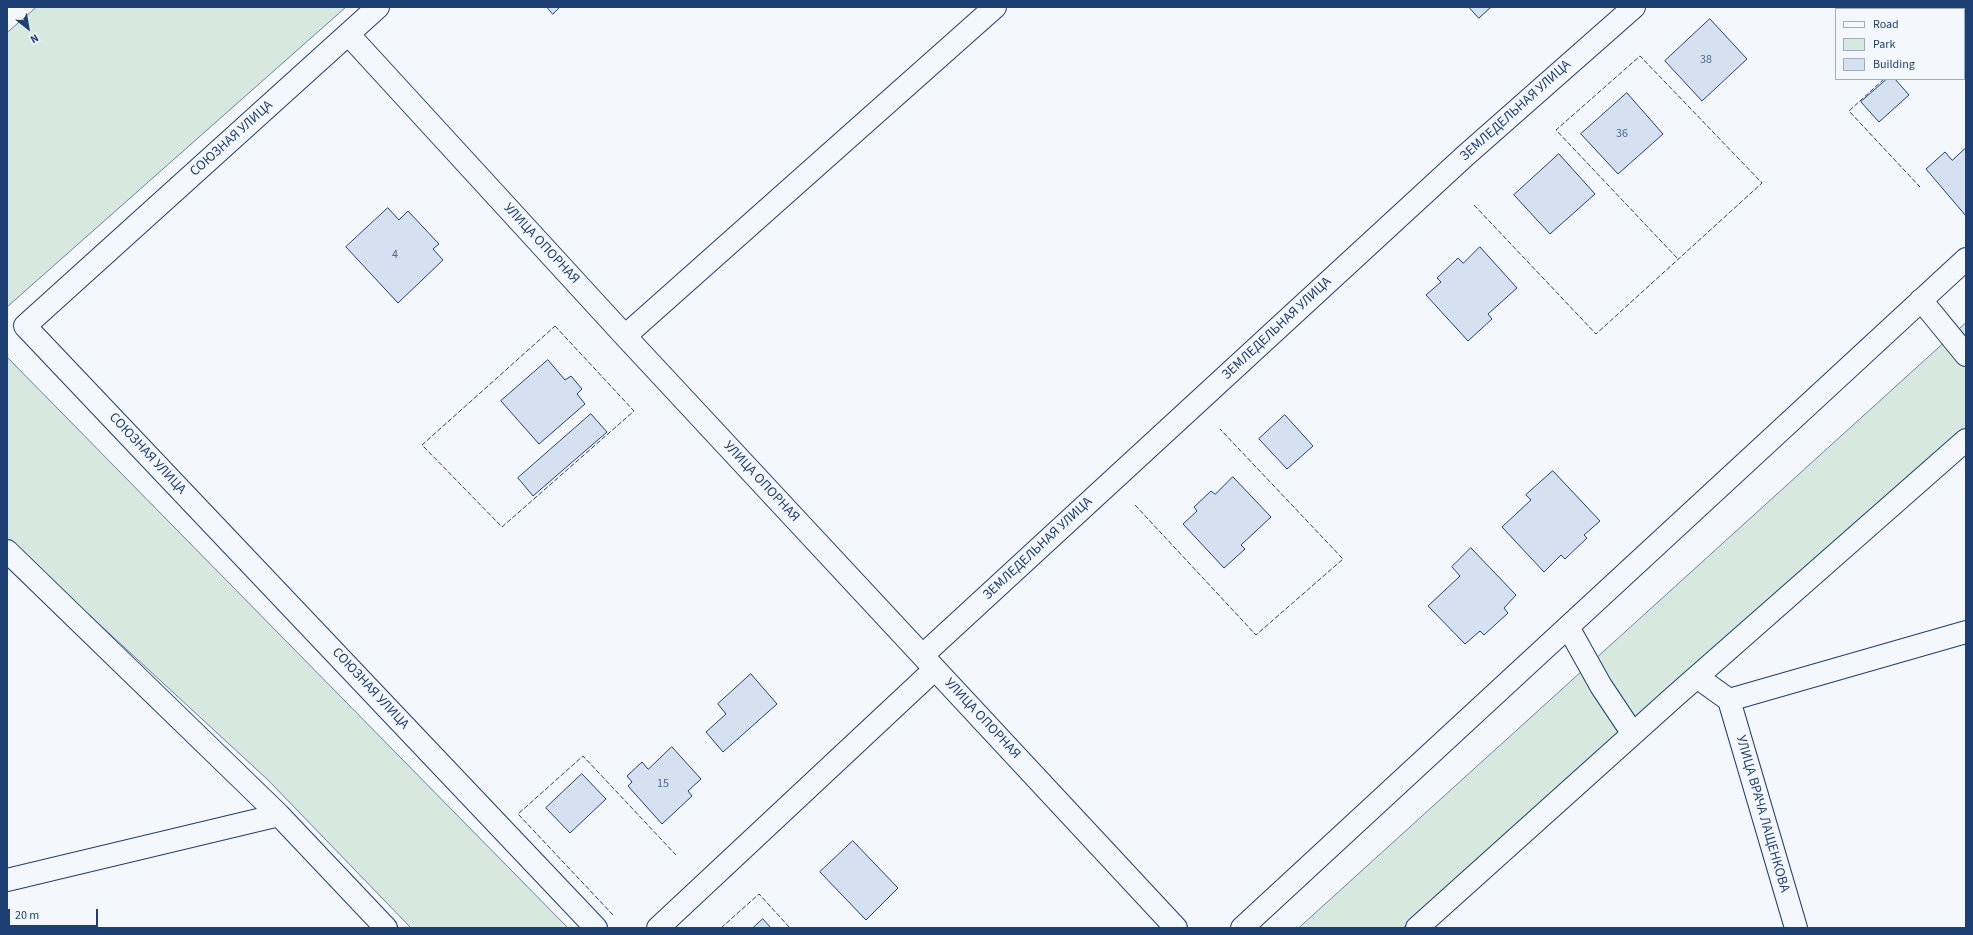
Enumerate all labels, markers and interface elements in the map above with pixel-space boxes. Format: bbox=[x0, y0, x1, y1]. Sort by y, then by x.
north arrow bbox=[8, 8, 48, 48]
legend bbox=[1835, 8, 1965, 80]
text: Road bbox=[1873, 16, 1899, 33]
text: N bbox=[27, 30, 41, 47]
text: Park bbox=[1873, 36, 1895, 53]
house number: 38 bbox=[1700, 53, 1712, 67]
text: Building bbox=[1873, 56, 1915, 73]
street label: ЗЕМЛЕДЕЛЬНАЯ УЛИЦА bbox=[1457, 57, 1575, 165]
street label: СОЮЗНАЯ УЛИЦА bbox=[187, 97, 277, 181]
house number: 36 bbox=[1616, 127, 1628, 141]
street label: УЛИЦА ОПОРНАЯ bbox=[499, 200, 583, 288]
house number: 4 bbox=[392, 248, 398, 262]
street label: ЗЕМЛЕДЕЛЬНАЯ УЛИЦА bbox=[1219, 274, 1335, 384]
street label: СОЮЗНАЯ УЛИЦА bbox=[105, 410, 189, 498]
street label: УЛИЦА ОПОРНАЯ bbox=[719, 438, 803, 526]
street label: ЗЕМЛЕДЕЛЬНАЯ УЛИЦА bbox=[980, 494, 1096, 604]
street label: СОЮЗНАЯ УЛИЦА bbox=[328, 645, 412, 733]
street label: УЛИЦА ОПОРНАЯ bbox=[940, 675, 1024, 763]
street label: УЛИЦА ВРАЧА ЛАЩЕНКОВА bbox=[1731, 733, 1793, 895]
house number: 15 bbox=[657, 777, 669, 791]
scale bar bbox=[10, 901, 100, 927]
text: 20 m bbox=[15, 907, 39, 924]

